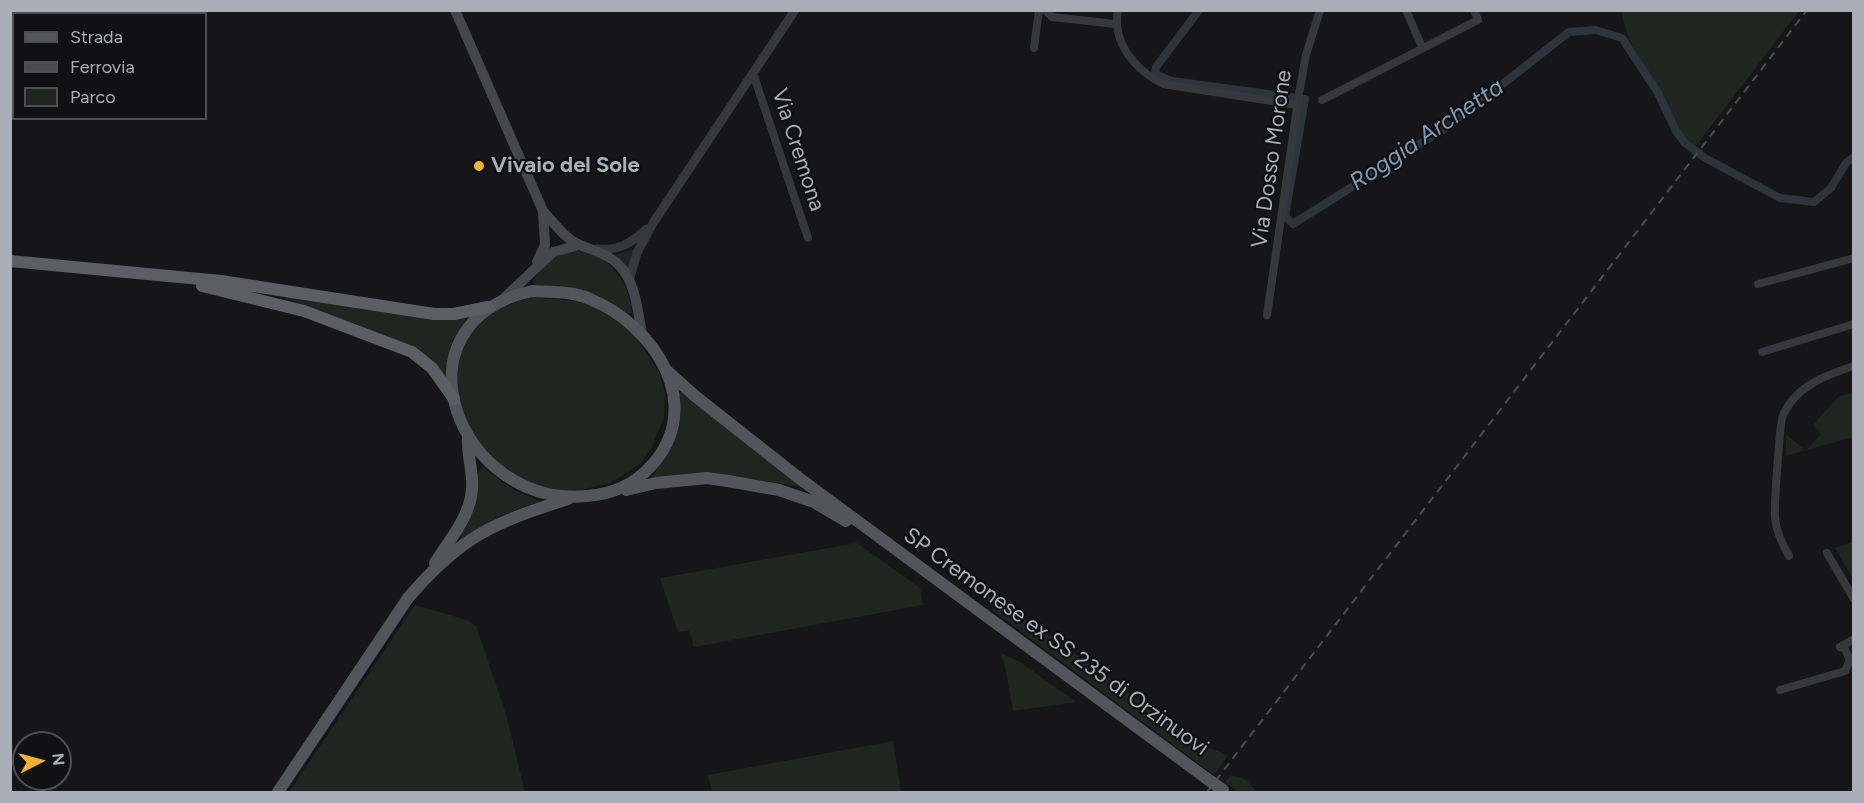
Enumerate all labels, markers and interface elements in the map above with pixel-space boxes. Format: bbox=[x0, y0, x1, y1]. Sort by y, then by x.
legend bbox=[12, 12, 207, 120]
text: Strada bbox=[70, 26, 123, 48]
text: Ferrovia bbox=[70, 56, 135, 78]
street label: Via Dosso Morone bbox=[1246, 68, 1298, 250]
water label: Roggia Archetta bbox=[1345, 73, 1509, 197]
street label: Via Cremona bbox=[766, 85, 830, 215]
text: Parco bbox=[70, 86, 116, 108]
place label: Vivaio del Sole bbox=[491, 153, 640, 179]
marker: Vivaio del Sole bbox=[472, 159, 486, 173]
street label: SP Cremonese ex SS 235 di Orzinuovi bbox=[898, 522, 1214, 762]
north arrow bbox=[12, 731, 72, 791]
text: N bbox=[48, 752, 69, 766]

